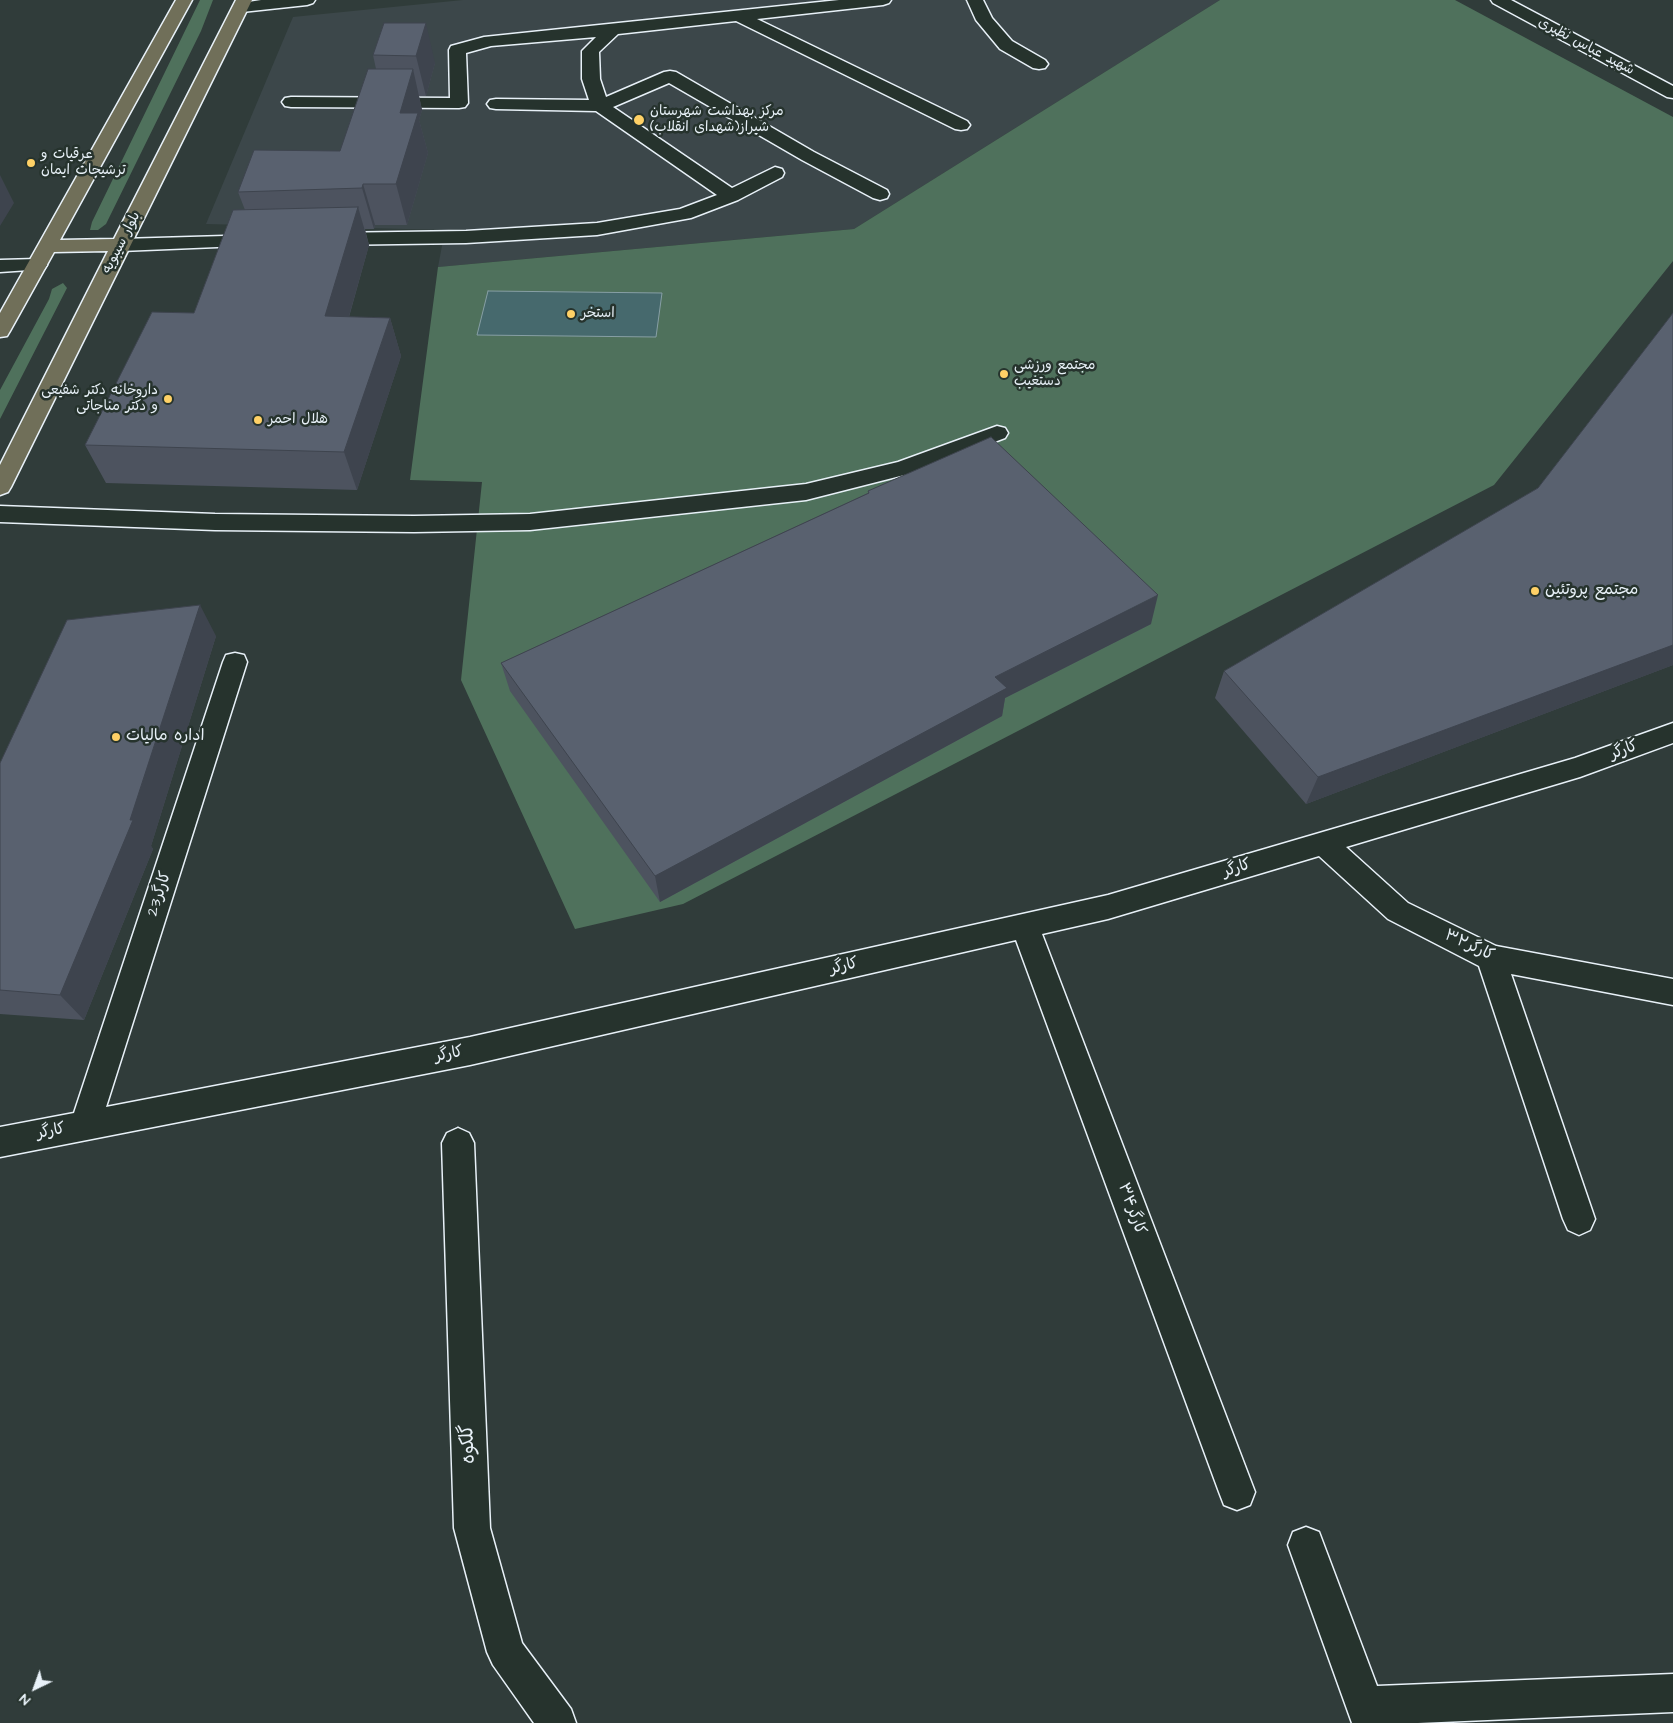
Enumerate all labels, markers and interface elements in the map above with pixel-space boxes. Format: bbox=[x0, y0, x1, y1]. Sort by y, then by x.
street label: شهید عباس نظیری bbox=[1535, 15, 1637, 79]
place label: مرکز بهداشت شهرستان شیراز(شهدای انقلاب) bbox=[650, 104, 784, 136]
marker: مرکز بهداشت شهرستان شیراز(شهدای انقلاب) bbox=[632, 113, 646, 127]
place label: عرقیات و ترشیجات ایمان bbox=[41, 147, 126, 180]
marker: عرقیات و ترشیجات ایمان bbox=[25, 157, 37, 169]
street label: بلوار سیبویه bbox=[99, 209, 145, 277]
place label: استخر bbox=[581, 306, 615, 322]
marker: استخر bbox=[565, 308, 577, 320]
place label: مجتمع ورزشی دستغیب bbox=[1014, 358, 1095, 391]
marker: مجتمع ورزشی دستغیب bbox=[998, 368, 1010, 380]
place label: داروخانه دکتر شفیعی و دکتر مناجاتی bbox=[41, 383, 158, 416]
marker: داروخانه دکتر شفیعی و دکتر مناجاتی bbox=[162, 393, 174, 405]
place label: هلال احمر bbox=[268, 412, 328, 428]
marker: هلال احمر bbox=[252, 414, 264, 426]
place label: مجتمع پروتئین bbox=[1545, 581, 1638, 601]
marker: مجتمع پروتئین bbox=[1529, 585, 1541, 597]
place label: اداره مالیات bbox=[126, 727, 204, 747]
marker: اداره مالیات bbox=[110, 731, 122, 743]
street label: کارگر bbox=[1607, 737, 1641, 765]
street label: کارگر bbox=[1220, 856, 1254, 882]
street label: 23کارگر bbox=[144, 869, 176, 919]
street label: کارگر۳۲ bbox=[1441, 926, 1497, 966]
street label: کارگر bbox=[828, 954, 860, 980]
street label: کارگر bbox=[433, 1043, 465, 1067]
street label: کارگر bbox=[35, 1120, 67, 1144]
street label: کارگر۳۴ bbox=[1113, 1180, 1149, 1238]
street label: گلکوه bbox=[457, 1424, 481, 1464]
north arrow bbox=[10, 1663, 60, 1713]
text: N bbox=[15, 1689, 35, 1710]

